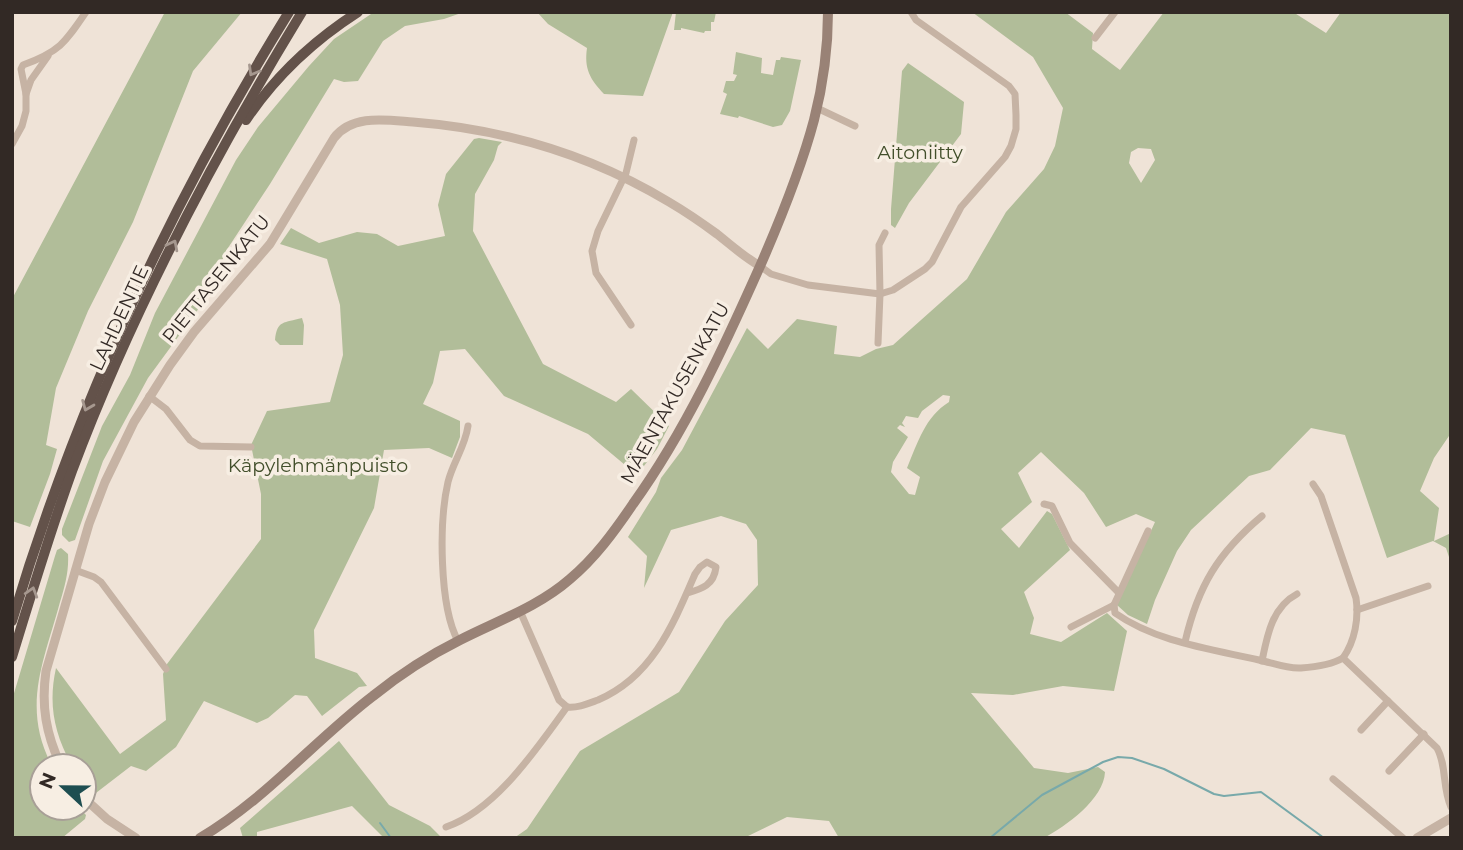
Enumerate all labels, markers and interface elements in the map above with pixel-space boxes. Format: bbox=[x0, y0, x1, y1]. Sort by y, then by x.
one-way arrow bbox=[248, 63, 261, 76]
park label: Aitoniitty bbox=[877, 141, 963, 164]
street label: PIETTASENKATU bbox=[157, 210, 275, 348]
one-way arrow bbox=[164, 240, 178, 252]
street label: LAHDENTIE bbox=[85, 262, 153, 374]
street label: MÄENTAKUSENKATU bbox=[616, 298, 734, 488]
one-way arrow bbox=[81, 399, 95, 411]
park label: Käpylehmänpuisto bbox=[228, 454, 408, 477]
one-way arrow bbox=[24, 586, 39, 598]
north arrow bbox=[28, 752, 98, 822]
text: N bbox=[34, 769, 61, 792]

